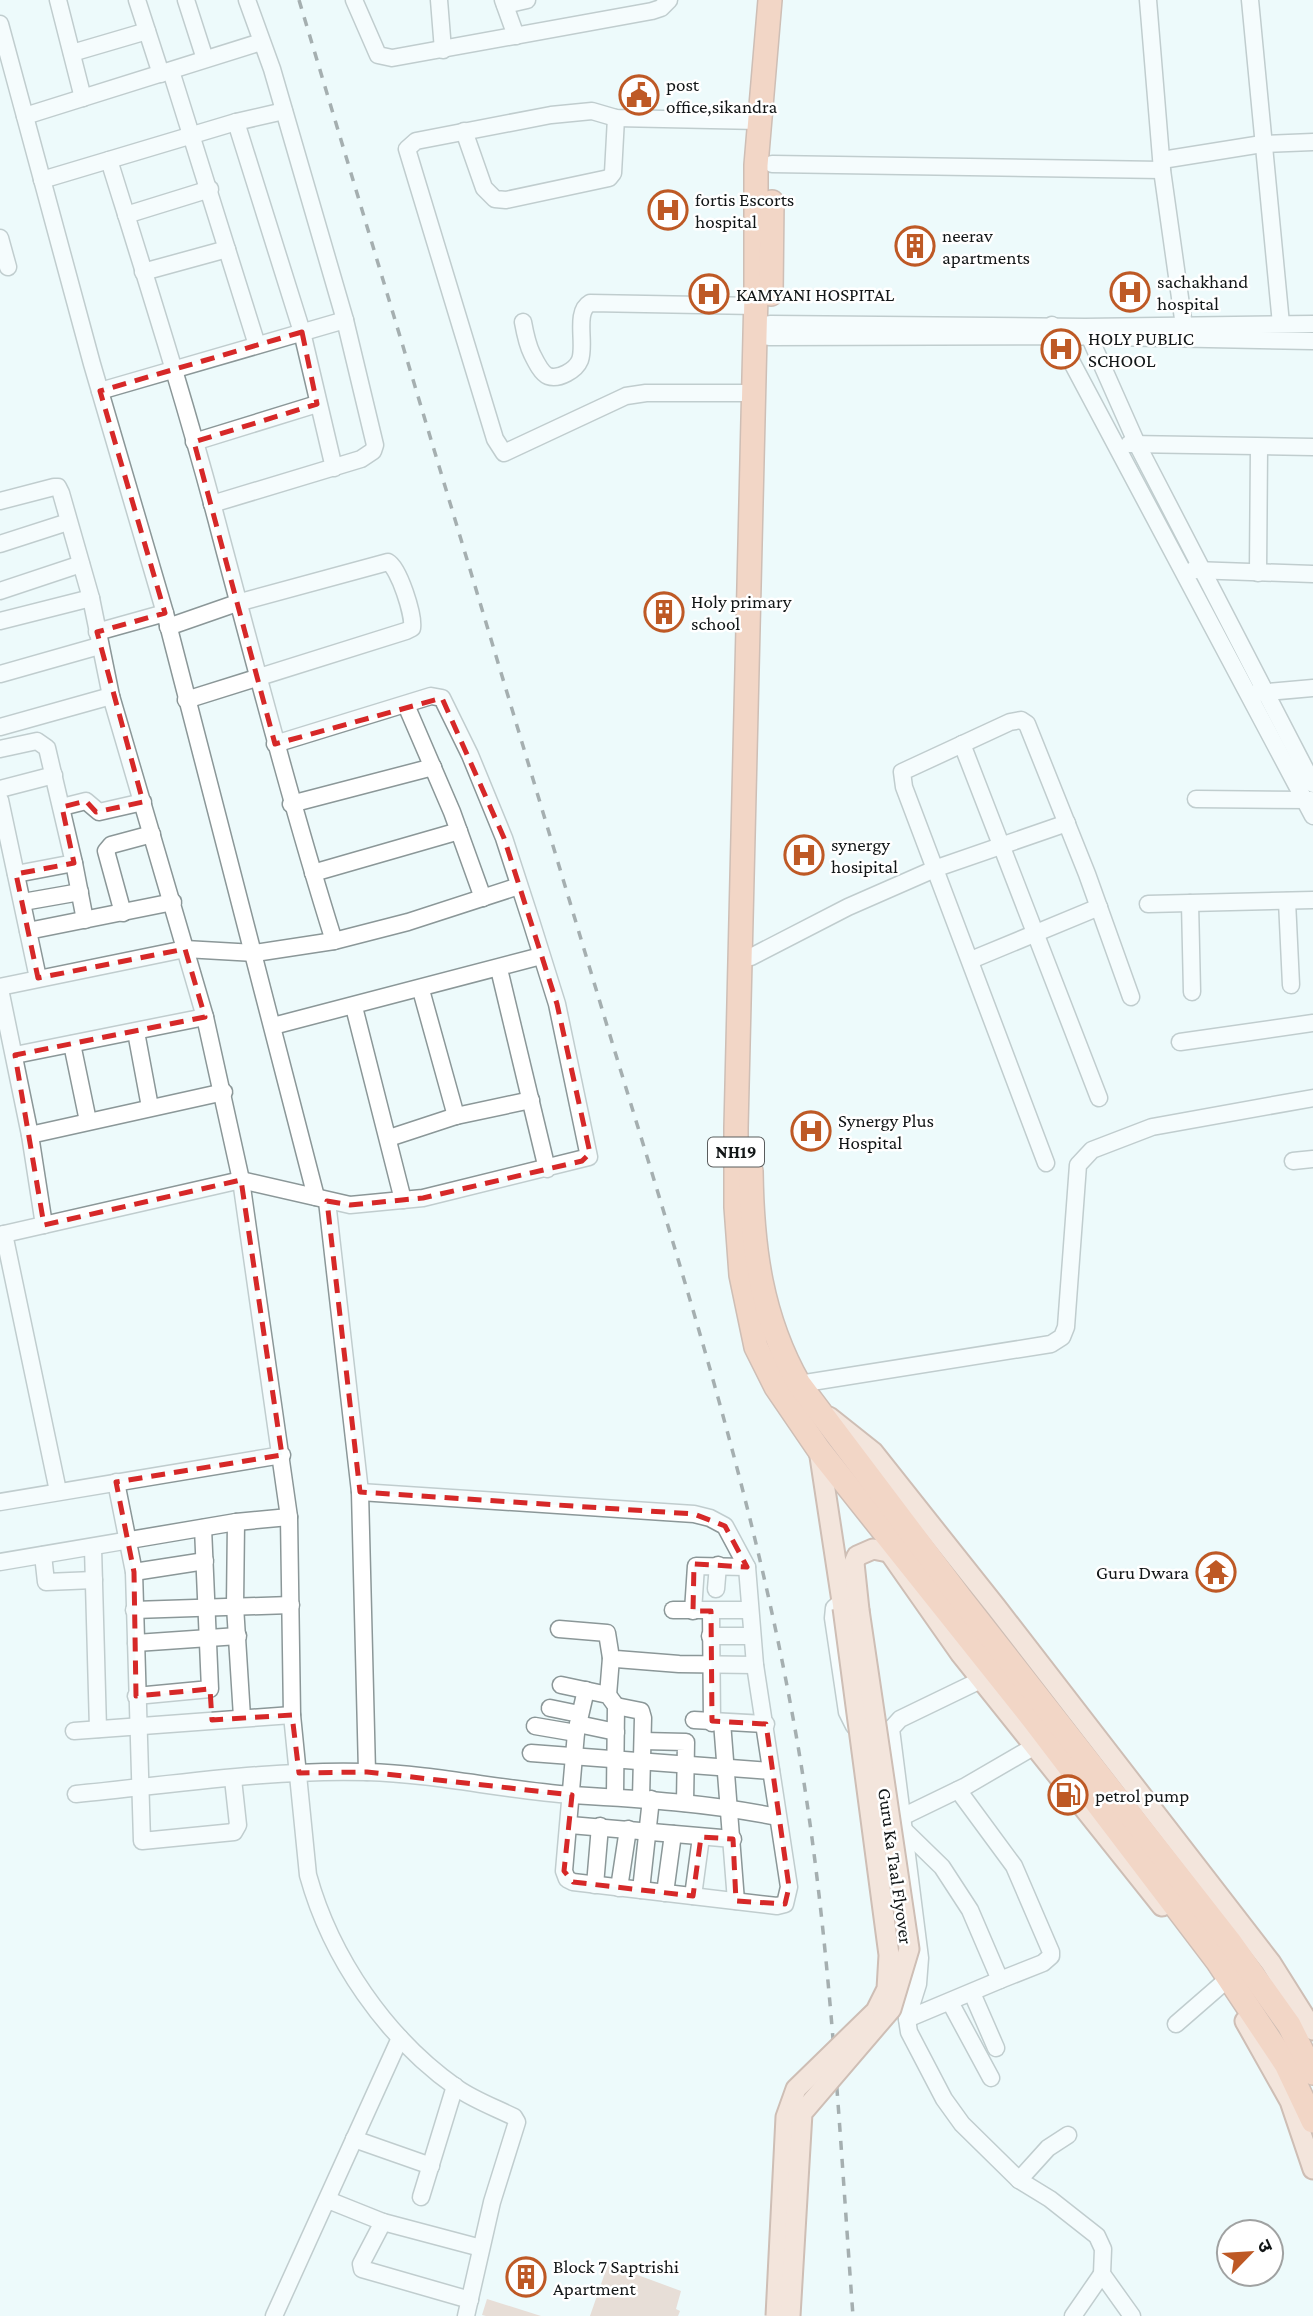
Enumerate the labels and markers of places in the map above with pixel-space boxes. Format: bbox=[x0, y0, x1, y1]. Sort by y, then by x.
public building icon: post office,sikandra bbox=[618, 74, 660, 116]
place label: post office,sikandra bbox=[666, 74, 777, 117]
hospital icon: fortis Escorts hospital bbox=[647, 189, 689, 231]
place label: fortis Escorts hospital bbox=[695, 189, 794, 232]
building icon: neerav apartments bbox=[894, 225, 936, 267]
place label: neerav apartments bbox=[942, 225, 1030, 268]
hospital icon: sachakhand hospital bbox=[1109, 271, 1151, 313]
place label: sachakhand hospital bbox=[1157, 271, 1248, 314]
hospital icon: KAMYANI HOSPITAL bbox=[688, 273, 730, 315]
place label: KAMYANI HOSPITAL bbox=[736, 284, 895, 305]
hospital icon: HOLY PUBLIC SCHOOL bbox=[1040, 328, 1082, 370]
place label: HOLY PUBLIC SCHOOL bbox=[1088, 328, 1194, 371]
building icon: Holy primary school bbox=[643, 591, 685, 633]
place label: Holy primary school bbox=[691, 591, 792, 634]
hospital icon: synergy hosipital bbox=[783, 834, 825, 876]
place label: synergy hosipital bbox=[831, 834, 898, 877]
hospital icon: Synergy Plus Hospital bbox=[790, 1110, 832, 1152]
place label: Synergy Plus Hospital bbox=[838, 1110, 934, 1153]
temple icon: Guru Dwara bbox=[1195, 1551, 1237, 1593]
place label: Guru Dwara bbox=[1096, 1562, 1189, 1583]
fuel station icon: petrol pump bbox=[1047, 1774, 1089, 1816]
place label: petrol pump bbox=[1095, 1785, 1189, 1806]
building icon: Block 7 Saptrishi Apartment bbox=[505, 2256, 547, 2298]
place label: Block 7 Saptrishi Apartment bbox=[553, 2256, 679, 2299]

